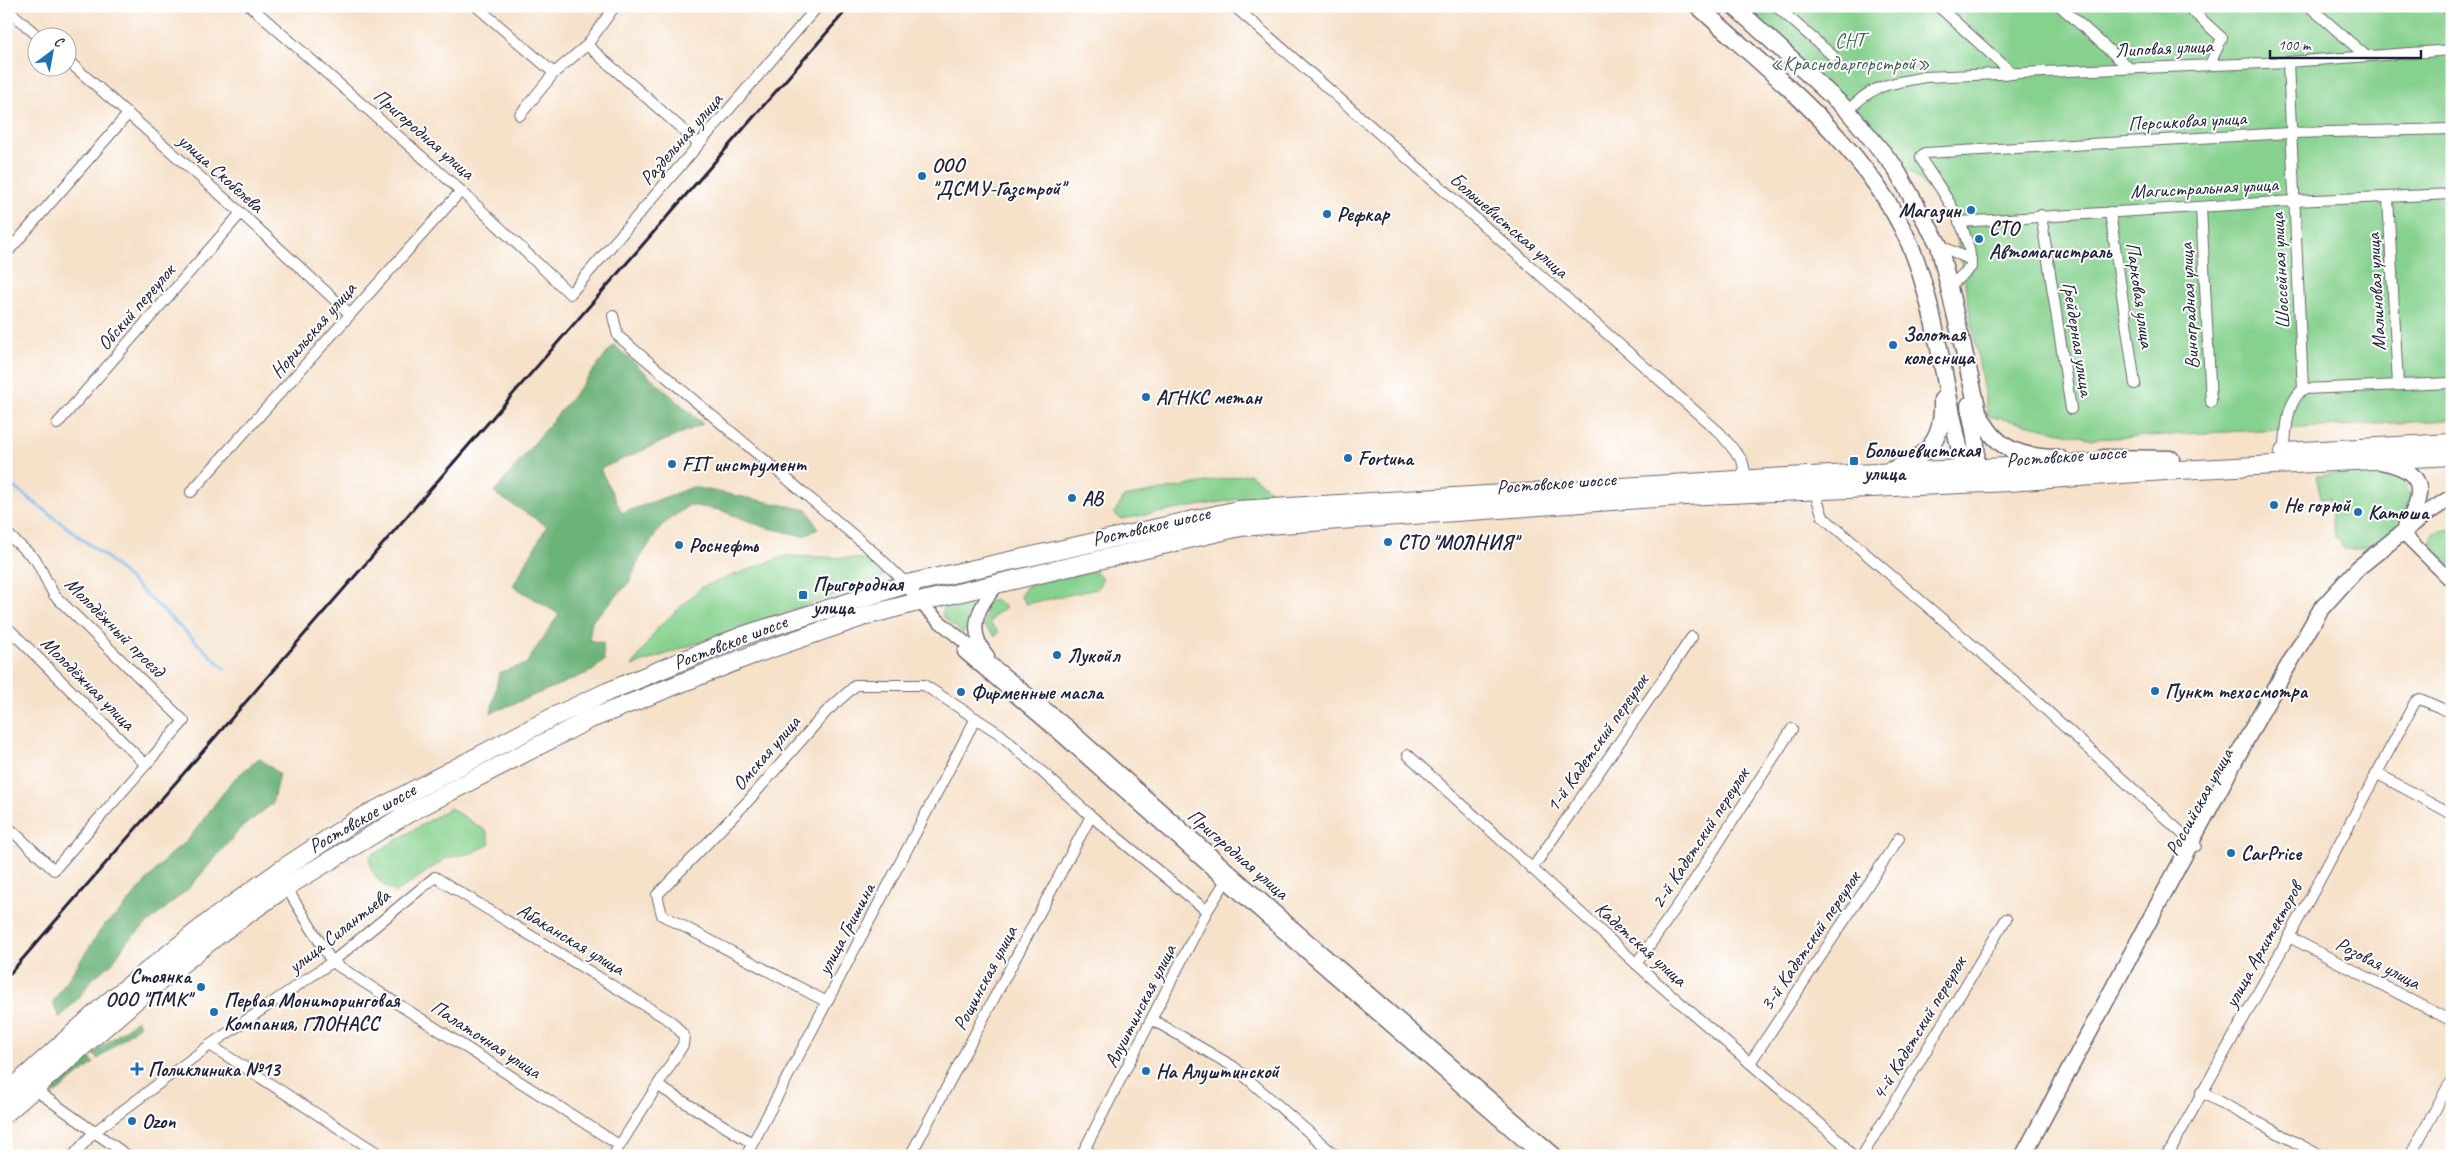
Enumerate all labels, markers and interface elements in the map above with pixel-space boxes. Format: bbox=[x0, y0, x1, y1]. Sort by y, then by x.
north arrow bbox=[28, 28, 78, 78]
park label: СНТ «Краснодаргорстрой» bbox=[1770, 28, 1930, 76]
scale bar bbox=[2270, 28, 2422, 60]
text: С bbox=[51, 32, 68, 52]
street label: Липовая улица bbox=[2114, 33, 2215, 63]
text: 100 m bbox=[2278, 36, 2312, 55]
street label: Пригородная улица bbox=[368, 83, 481, 186]
street label: Раздельная улица bbox=[634, 87, 729, 191]
street label: Персиковая улица bbox=[2127, 105, 2249, 137]
street label: улица Скобелева bbox=[172, 127, 270, 219]
place label: ООО "ДСМУ-Газстрой" bbox=[932, 153, 1069, 202]
street label: Большевистская улица bbox=[1444, 167, 1575, 285]
marker: ООО "ДСМУ-Газстрой" bbox=[916, 170, 928, 182]
street label: Магистральная улица bbox=[2129, 172, 2280, 204]
place label: Магазин bbox=[1899, 198, 1963, 224]
place label: Рефкар bbox=[1337, 202, 1391, 227]
marker: Магазин bbox=[1965, 204, 1977, 216]
marker: Рефкар bbox=[1321, 208, 1333, 220]
street label: Шоссейная улица bbox=[2264, 210, 2296, 330]
place label: СТО Автомагистраль bbox=[1989, 216, 2113, 264]
street label: Малиновая улица bbox=[2360, 231, 2392, 351]
marker: СТО Автомагистраль bbox=[1973, 233, 1985, 245]
street label: Виноградная улица bbox=[2173, 240, 2205, 370]
street label: Парковая улица bbox=[2120, 241, 2160, 351]
street label: Обский переулок bbox=[92, 257, 181, 355]
street label: Норильская улица bbox=[264, 276, 362, 383]
street label: Грейдерная улица bbox=[2057, 280, 2100, 399]
place label: Золотая колесница bbox=[1903, 322, 1976, 370]
marker: Золотая колесница bbox=[1887, 339, 1899, 351]
place label: АГНКС метан bbox=[1156, 385, 1264, 410]
marker: АГНКС метан bbox=[1140, 391, 1152, 403]
place label: Большевистская улица bbox=[1862, 438, 1982, 486]
street label: Ростовское шоссе bbox=[2005, 439, 2128, 473]
place label: Fortuna bbox=[1358, 446, 1415, 471]
place label: FIT инструмент bbox=[682, 452, 808, 478]
marker: Fortuna bbox=[1342, 452, 1354, 464]
marker: Большевистская улица bbox=[1848, 455, 1860, 467]
marker: FIT инструмент bbox=[666, 458, 678, 470]
street label: Ростовское шоссе bbox=[1495, 466, 1618, 500]
place label: АВ bbox=[1082, 486, 1104, 511]
marker: АВ bbox=[1066, 492, 1078, 504]
place label: Не горюй bbox=[2284, 493, 2351, 518]
marker: Не горюй bbox=[2268, 499, 2280, 511]
street label: Ростовское шоссе bbox=[1090, 500, 1214, 552]
place label: Катюша bbox=[2368, 500, 2431, 525]
marker: Катюша bbox=[2352, 506, 2364, 518]
place label: СТО "МОЛНИЯ" bbox=[1398, 530, 1522, 555]
place label: Роснефть bbox=[689, 533, 760, 558]
marker: СТО "МОЛНИЯ" bbox=[1382, 536, 1394, 548]
marker: Роснефть bbox=[673, 539, 685, 551]
street label: Молодёжный проезд bbox=[60, 572, 172, 684]
place label: Пригородная улица bbox=[811, 572, 905, 620]
marker: Пригородная улица bbox=[797, 589, 809, 601]
street label: Ростовское шоссе bbox=[670, 608, 792, 675]
street label: Молодёжная улица bbox=[36, 631, 142, 737]
place label: Лукойл bbox=[1067, 643, 1121, 668]
marker: Лукойл bbox=[1051, 649, 1063, 661]
street label: 1-й Кадетский переулок bbox=[1540, 668, 1655, 817]
place label: Пункт техосмотра bbox=[2165, 679, 2309, 704]
place label: Фирменные масла bbox=[971, 680, 1105, 705]
marker: Пункт техосмотра bbox=[2149, 685, 2161, 697]
marker: Фирменные масла bbox=[955, 686, 967, 698]
street label: Омская улица bbox=[727, 709, 807, 796]
street label: Российская улица bbox=[2159, 742, 2240, 860]
street label: 2-й Кадетский переулок bbox=[1645, 761, 1756, 913]
street label: Ростовское шоссе bbox=[304, 776, 421, 859]
street label: Пригородная улица bbox=[1182, 803, 1295, 906]
place label: CarPrice bbox=[2241, 841, 2302, 866]
marker: CarPrice bbox=[2225, 847, 2237, 859]
street label: 3-й Кадетский переулок bbox=[1754, 865, 1867, 1016]
street label: улица Архитекторов bbox=[2218, 875, 2310, 1013]
street label: улица Гришина bbox=[811, 877, 881, 980]
street label: улица Силантьева bbox=[282, 883, 396, 979]
street label: Кадетская улица bbox=[1590, 896, 1693, 993]
street label: Абаканская улица bbox=[513, 897, 630, 981]
street label: Рощинская улица bbox=[947, 920, 1024, 1035]
street label: Розовая улица bbox=[2331, 931, 2426, 996]
street label: Алуштинская улица bbox=[1098, 939, 1182, 1072]
street label: 4-й Кадетский переулок bbox=[1866, 950, 1973, 1104]
place label: Стоянка ООО "ПМК" bbox=[105, 964, 195, 1012]
marker: Стоянка ООО "ПМК" bbox=[195, 981, 207, 993]
place label: Первая Мониторинговая Компания, ГЛОНАСС bbox=[224, 988, 401, 1036]
street label: Палаточная улица bbox=[426, 994, 548, 1085]
marker: Первая Мониторинговая Компания, ГЛОНАСС bbox=[208, 1006, 220, 1018]
place label: Поликлиника №13 bbox=[148, 1057, 282, 1082]
place label: На Алуштинской bbox=[1156, 1059, 1280, 1085]
marker: Поликлиника №13 bbox=[130, 1062, 144, 1076]
marker: На Алуштинской bbox=[1140, 1065, 1152, 1077]
place label: Ozon bbox=[142, 1109, 176, 1134]
marker: Ozon bbox=[126, 1115, 138, 1127]

